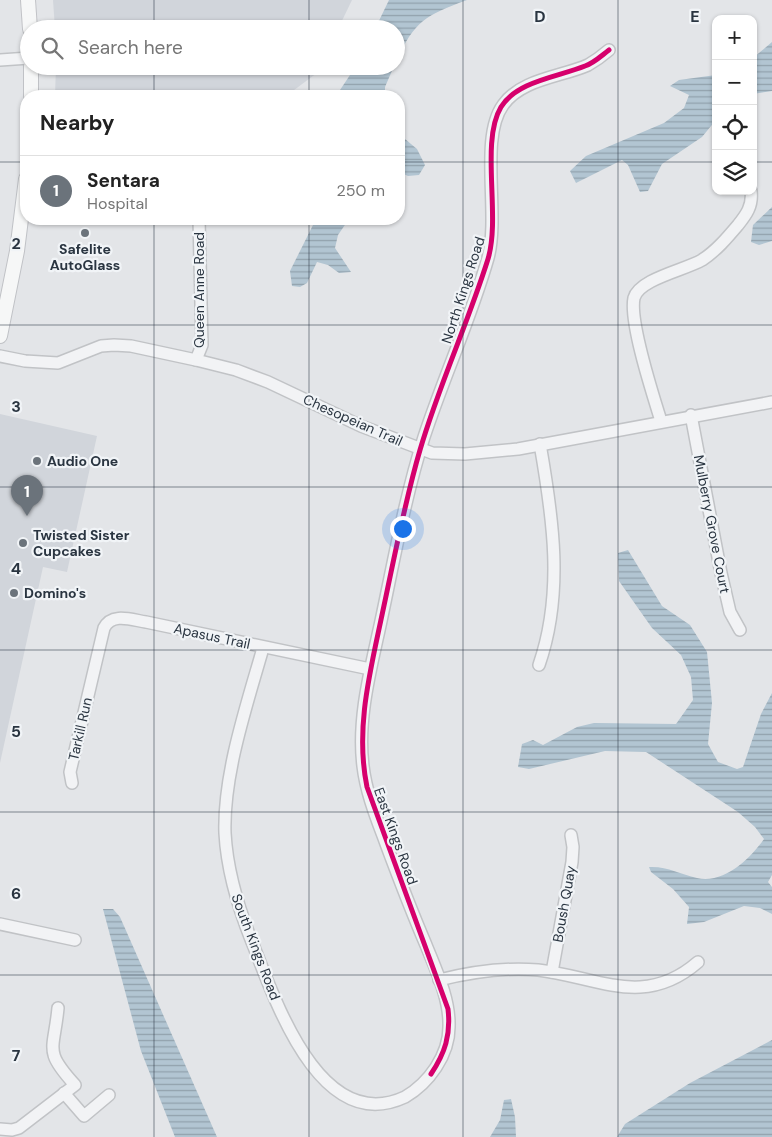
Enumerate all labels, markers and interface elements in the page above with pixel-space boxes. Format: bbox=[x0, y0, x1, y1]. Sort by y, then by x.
text: D bbox=[534, 6, 546, 27]
text: E bbox=[690, 6, 700, 27]
map controls bbox=[712, 15, 757, 195]
button: + bbox=[712, 15, 757, 60]
search box bbox=[20, 20, 405, 75]
icon: search bbox=[38, 34, 66, 62]
text: Search here bbox=[78, 35, 183, 60]
button: − bbox=[712, 60, 757, 105]
button: locate bbox=[712, 105, 757, 150]
text: Nearby bbox=[40, 109, 114, 137]
button: layers bbox=[712, 150, 757, 195]
text: Sentara bbox=[87, 168, 160, 193]
text: 1 bbox=[53, 180, 59, 201]
text: 250 m bbox=[337, 180, 385, 201]
text: Hospital bbox=[87, 193, 148, 214]
marker: Safelite AutoGlass bbox=[79, 227, 91, 239]
street label: Queen Anne Road bbox=[190, 232, 208, 348]
text: 2 bbox=[11, 233, 21, 254]
street label: North Kings Road bbox=[437, 234, 489, 346]
place label: Safelite AutoGlass bbox=[50, 240, 120, 274]
street label: Chesopeian Trail bbox=[300, 390, 406, 450]
text: 3 bbox=[11, 396, 21, 417]
place label: Audio One bbox=[47, 452, 118, 470]
street label: Mulberry Grove Court bbox=[690, 453, 734, 595]
marker: Audio One bbox=[31, 455, 43, 467]
pin: 1 bbox=[11, 475, 43, 516]
your location bbox=[390, 516, 416, 542]
place label: Twisted Sister Cupcakes bbox=[33, 526, 130, 560]
marker: Twisted Sister Cupcakes bbox=[17, 537, 29, 549]
text: 4 bbox=[11, 558, 21, 579]
place label: Domino's bbox=[24, 584, 86, 602]
marker: Domino's bbox=[8, 587, 20, 599]
street label: Apasus Trail bbox=[172, 619, 252, 653]
street label: Tarkill Run bbox=[64, 696, 96, 762]
text: 5 bbox=[11, 721, 21, 742]
street label: East Kings Road bbox=[370, 785, 422, 887]
street label: Boush Quay bbox=[548, 864, 580, 944]
text: 6 bbox=[11, 883, 21, 904]
street label: South Kings Road bbox=[227, 891, 285, 1003]
text: 7 bbox=[12, 1045, 21, 1066]

